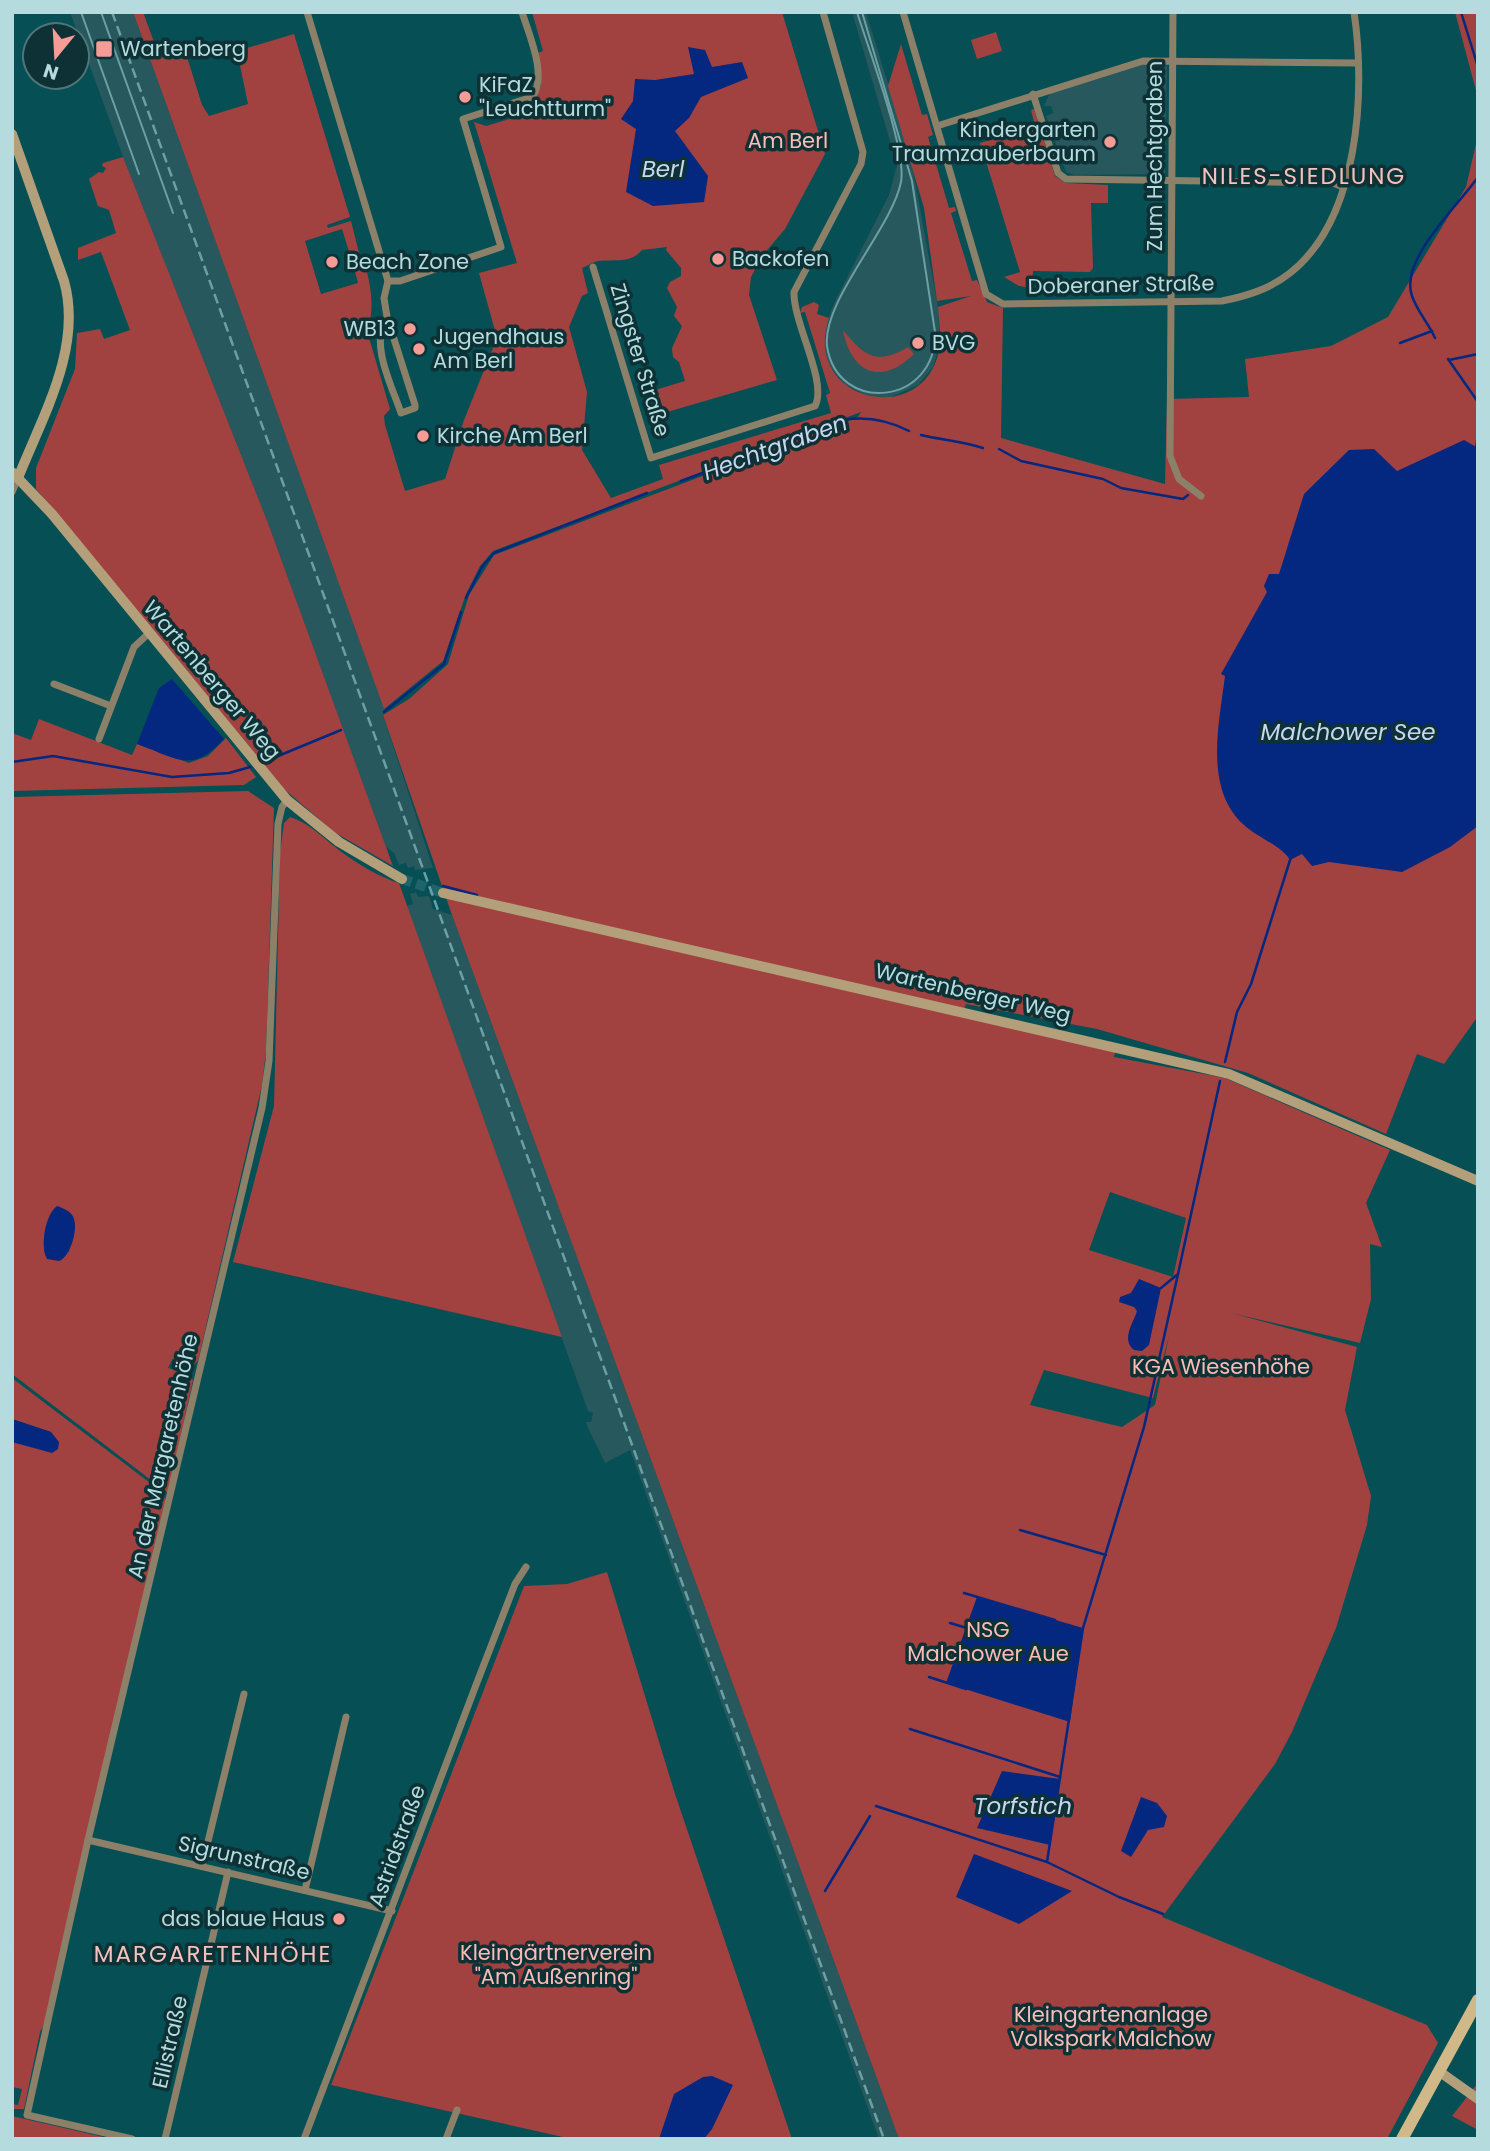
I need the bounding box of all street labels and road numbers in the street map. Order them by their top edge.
street label: Zum Hechtgraben [1140,61,1169,251]
street label: Doberaner Straße [1027,268,1215,301]
street label: Zingster Straße [603,280,678,440]
street label: Wartenberger Weg [137,594,288,766]
street label: Wartenberger Weg [872,956,1074,1029]
street label: An der Margaretenhöhe [120,1331,205,1581]
street label: Astridstraße [361,1781,432,1911]
street label: Sigrunstraße [175,1828,313,1887]
street label: Ellistraße [145,1993,194,2091]

